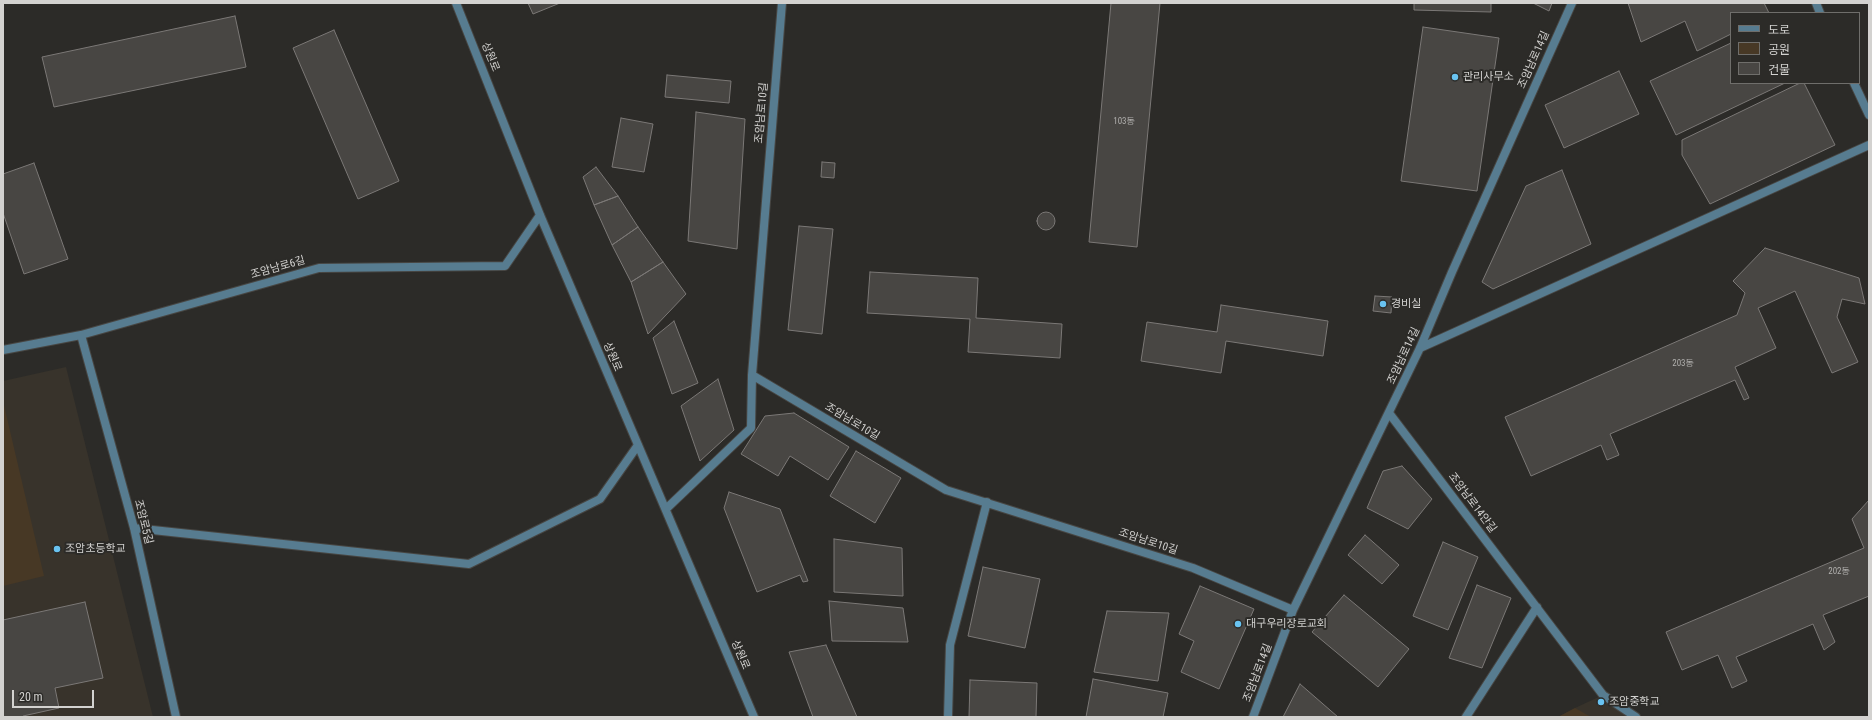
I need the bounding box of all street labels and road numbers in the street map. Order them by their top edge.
street label: 조암남로14길 [1515,29,1553,91]
street label: 상원로 [478,40,502,74]
street label: 조암남로10길 [753,82,771,144]
street label: 조암남로6길 [249,254,307,282]
street label: 조암남로14길 [1385,325,1423,387]
street label: 상원로 [600,340,624,374]
street label: 조암남로10길 [822,401,882,443]
street label: 조암남로14안길 [1445,470,1499,536]
street label: 조암로5길 [131,498,155,546]
street label: 조암남로10길 [1117,526,1179,558]
street label: 상원로 [728,638,752,672]
street label: 조암남로14길 [1241,642,1275,704]

